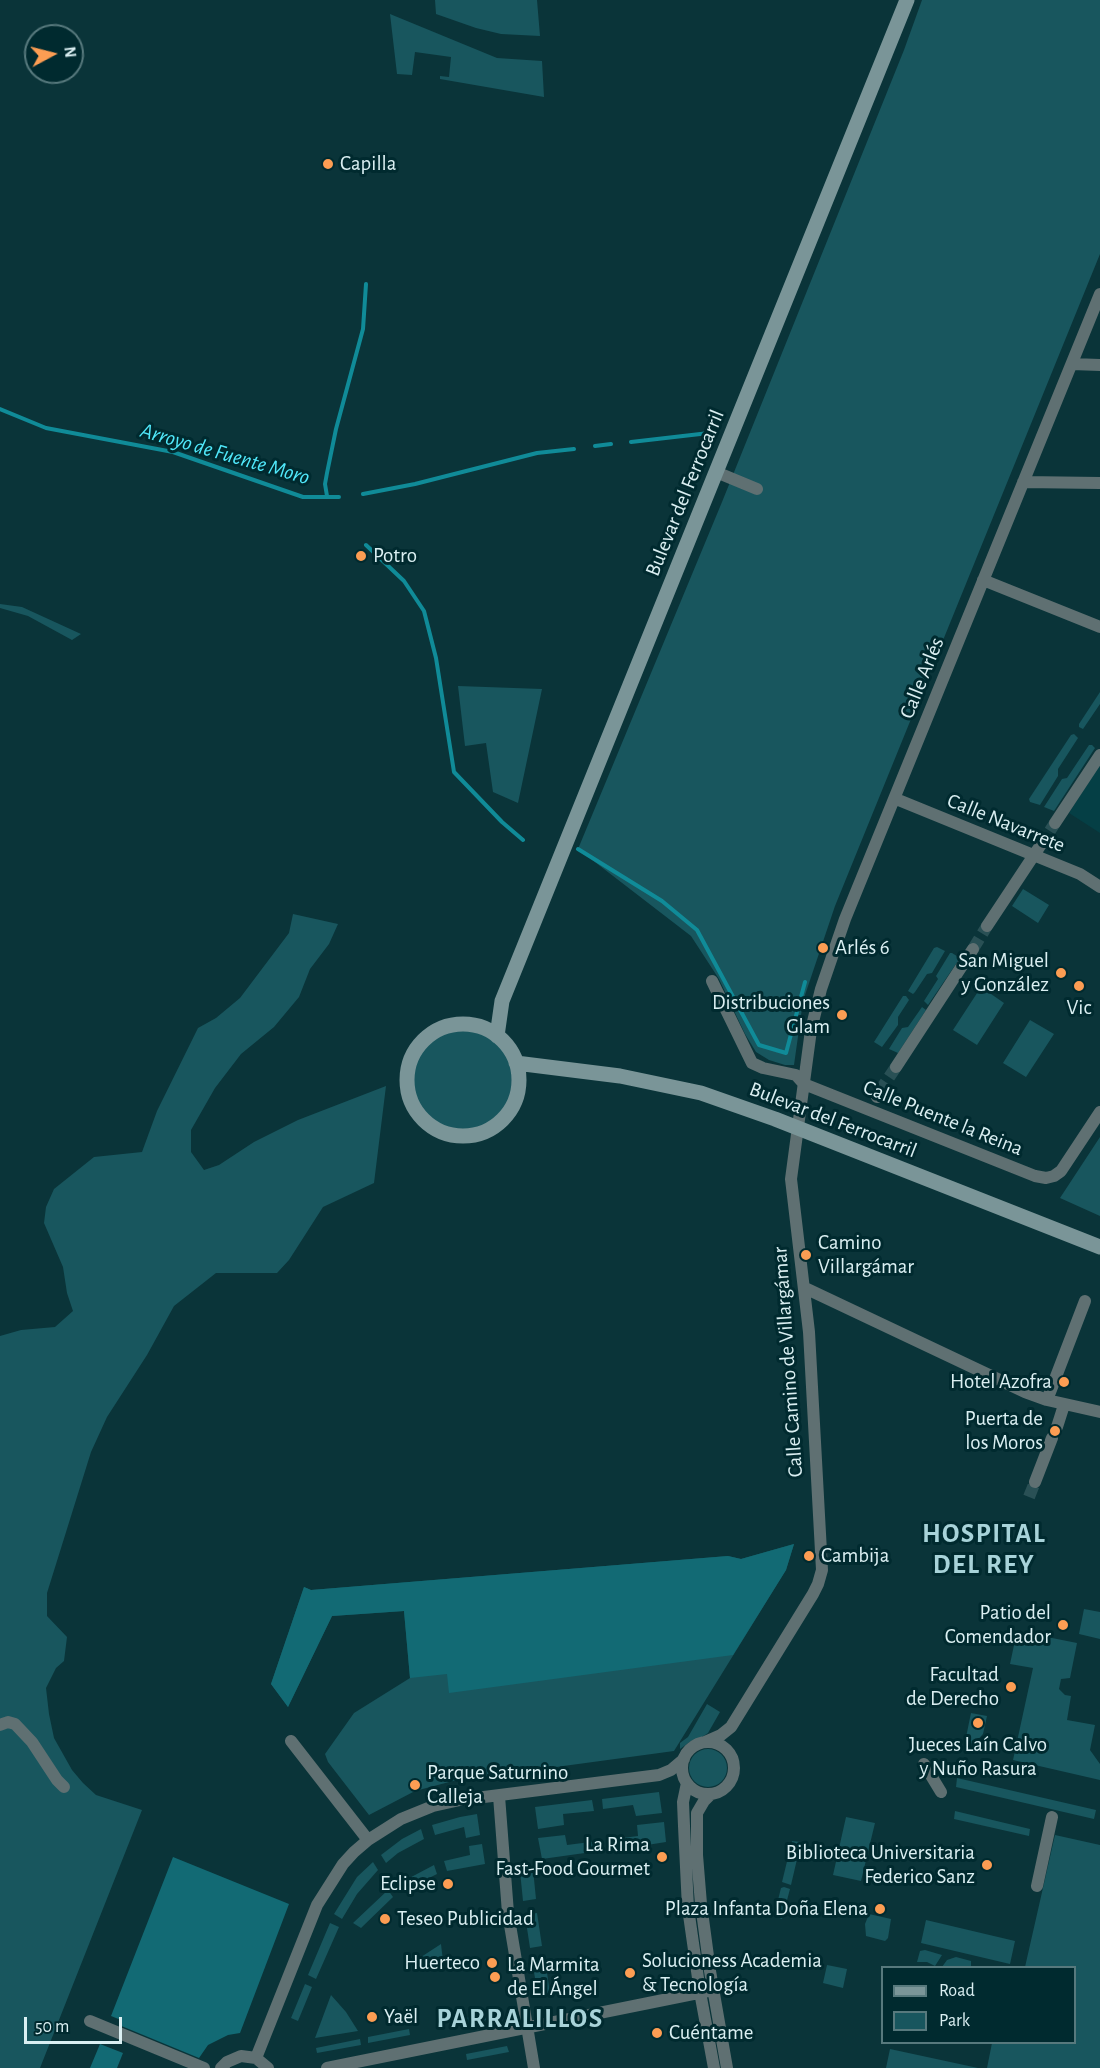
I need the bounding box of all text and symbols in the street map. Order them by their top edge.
north arrow [24,24,84,84]
text: N [61,46,78,59]
place label: Capilla [340,151,396,177]
marker: Capilla [321,157,335,171]
street label: Bulevar del Ferrocarril [640,406,730,580]
water label: Arroyo de Fuente Moro [137,417,313,491]
place label: Potro [373,543,417,569]
marker: Potro [354,549,368,563]
street label: Calle Arlés [894,634,950,722]
street label: Calle Navarrete [943,788,1069,858]
place label: Arlés 6 [835,935,890,961]
marker: Arlés 6 [816,941,830,955]
place label: San Miguel y González [958,948,1049,998]
marker: San Miguel y González [1054,966,1068,980]
marker: Vic [1072,979,1086,993]
place label: Distribuciones Glam [712,990,830,1040]
place label: Vic [1066,995,1092,1021]
marker: Distribuciones Glam [835,1008,849,1022]
street label: Calle Puente la Reina [859,1074,1027,1162]
street label: Bulevar del Ferrocarril [746,1076,920,1164]
place label: Camino Villargámar [818,1230,914,1280]
street label: Calle Camino de Villargámar [767,1246,809,1478]
marker: Camino Villargámar [799,1248,813,1262]
place label: Hotel Azofra [950,1369,1052,1395]
marker: Hotel Azofra [1057,1375,1071,1389]
place label: Puerta de los Moros [965,1406,1043,1456]
marker: Puerta de los Moros [1048,1424,1062,1438]
district label: HOSPITAL DEL REY [922,1518,1046,1581]
place label: Cambija [821,1543,889,1569]
marker: Cambija [802,1549,816,1563]
place label: Patio del Comendador [945,1600,1051,1650]
marker: Patio del Comendador [1056,1618,1070,1632]
place label: Facultad de Derecho [906,1662,999,1712]
marker: Facultad de Derecho [1004,1680,1018,1694]
marker: Jueces Laín Calvo y Nuño Rasura [971,1716,985,1730]
place label: Jueces Laín Calvo y Nuño Rasura [909,1732,1047,1782]
place label: Parque Saturnino Calleja [427,1760,568,1810]
marker: Parque Saturnino Calleja [408,1778,422,1792]
place label: La Rima Fast-Food Gourmet [496,1832,650,1882]
place label: Biblioteca Universitaria Federico Sanz [786,1840,975,1890]
marker: La Rima Fast-Food Gourmet [655,1850,669,1864]
marker: Biblioteca Universitaria Federico Sanz [980,1858,994,1872]
place label: Eclipse [380,1871,436,1897]
marker: Eclipse [441,1877,455,1891]
place label: Plaza Infanta Doña Elena [665,1896,868,1922]
marker: Plaza Infanta Doña Elena [873,1902,887,1916]
place label: Teseo Publicidad [397,1906,534,1932]
marker: Teseo Publicidad [378,1912,392,1926]
place label: Solucioness Academia & Tecnología [642,1948,822,1998]
place label: Huerteco [404,1950,480,1976]
place label: La Marmita de El Ángel [507,1952,600,2002]
marker: Huerteco [485,1956,499,1970]
marker: Solucioness Academia & Tecnología [623,1966,637,1980]
legend [881,1966,1076,2044]
marker: La Marmita de El Ángel [488,1970,502,1984]
text: Road [939,1982,975,2000]
district label: PARRALILLOS [436,2003,604,2035]
place label: Yaël [384,2004,418,2030]
scale bar [27,2005,124,2043]
marker: Yaël [365,2010,379,2024]
text: Park [939,2012,970,2030]
text: 50 m [35,2018,69,2036]
place label: Cuéntame [669,2020,754,2046]
marker: Cuéntame [650,2026,664,2040]

